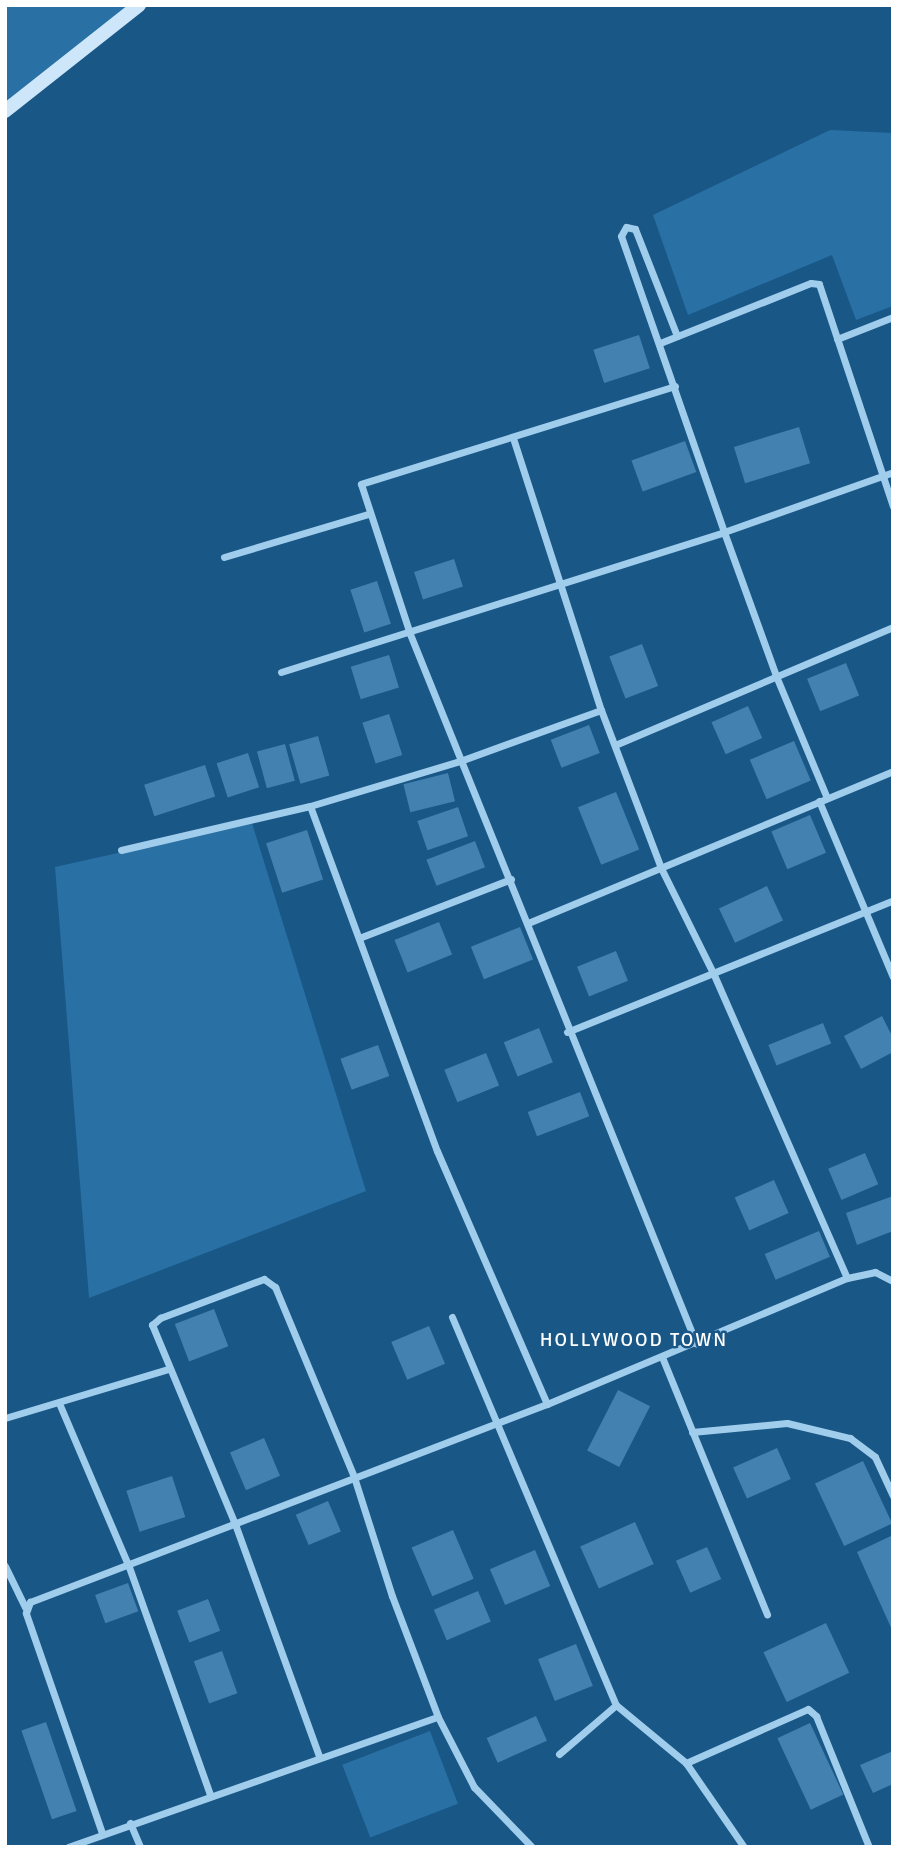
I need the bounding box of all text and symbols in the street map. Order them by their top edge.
district label: HOLLYWOOD TOWN [542,1330,726,1352]

